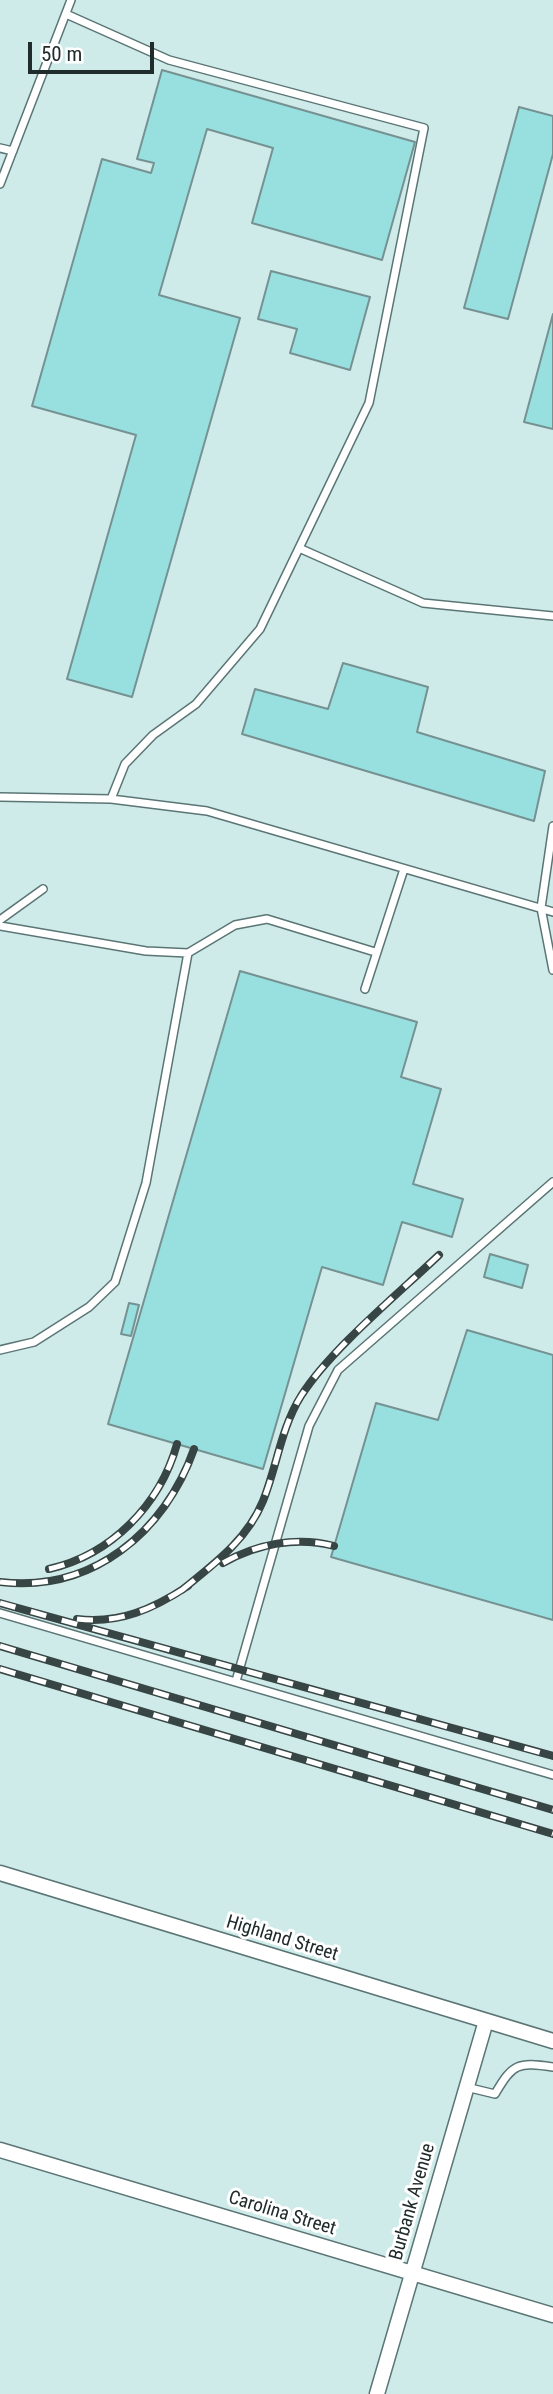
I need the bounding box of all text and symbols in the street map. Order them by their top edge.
scale bar [32,28,158,72]
text: 50 m [41,42,82,66]
street label: Highland Street [223,1911,341,1967]
street label: Burbank Avenue [385,2141,441,2263]
street label: Carolina Street [226,2187,338,2241]

